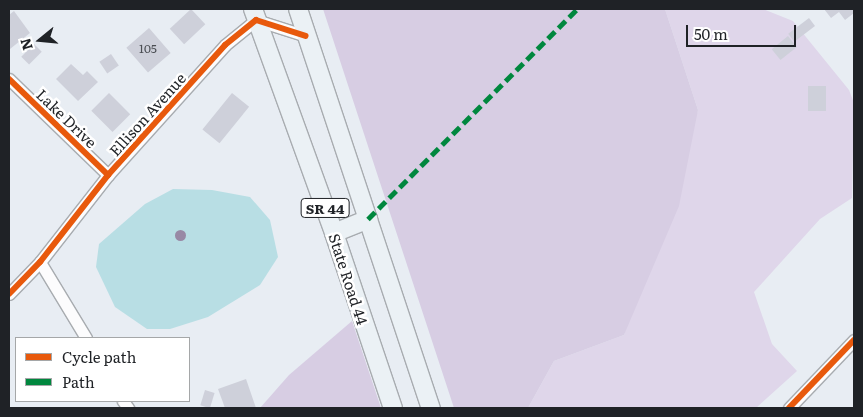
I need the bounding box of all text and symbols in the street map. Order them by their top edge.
north arrow [15,15,65,65]
scale bar [688,15,798,47]
text: 50 m [694,22,728,45]
text: N [14,36,37,53]
house number: 105 [139,42,157,56]
street label: Ellison Avenue [105,69,189,159]
street label: Lake Drive [33,85,101,151]
road number: SR 44 [300,197,350,220]
street label: State Road 44 [326,231,372,327]
legend [15,337,190,402]
text: Cycle path [62,345,136,368]
text: Path [62,370,95,393]

